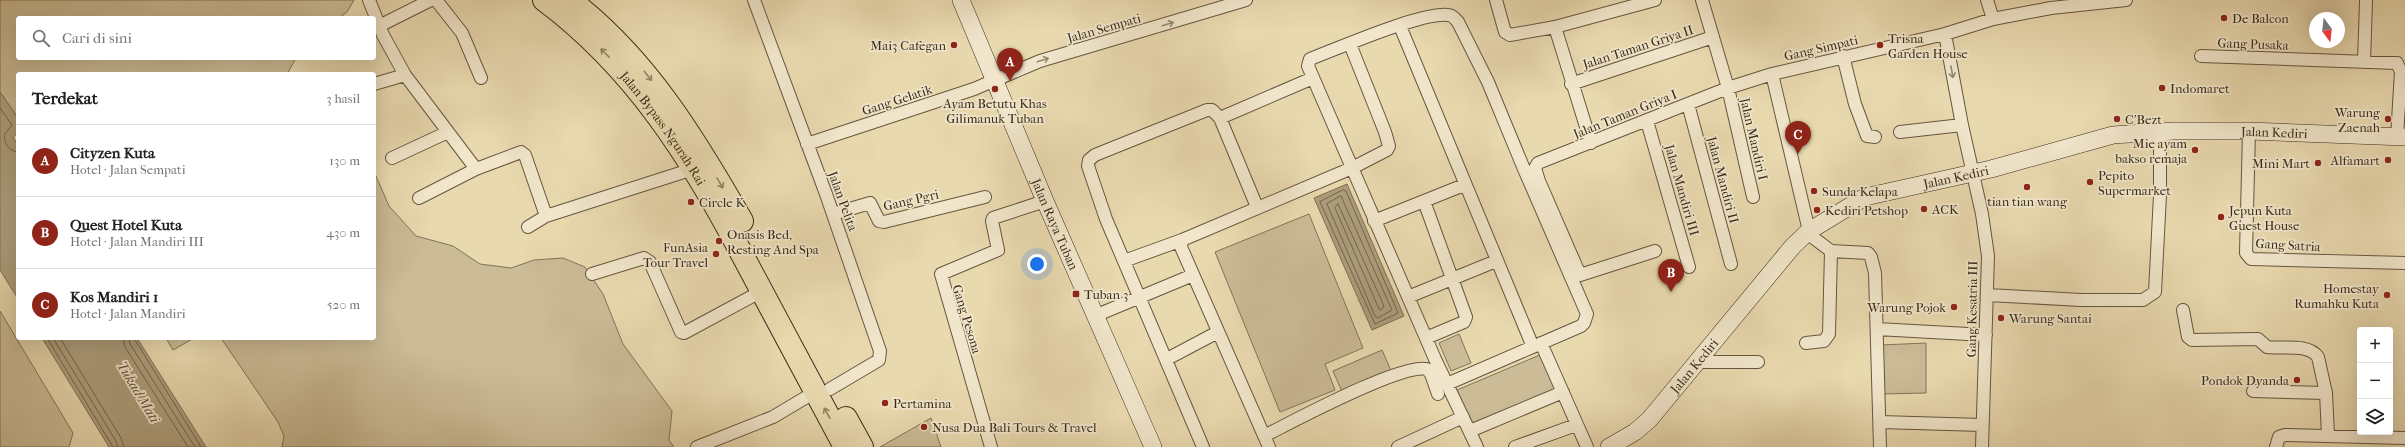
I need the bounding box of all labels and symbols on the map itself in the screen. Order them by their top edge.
street label: Jalan Sempati [1064,10,1143,46]
place label: De Balcon [2232,11,2289,26]
north arrow [2309,12,2345,48]
marker: De Balcon [2219,13,2229,23]
one-way arrow [1161,20,1174,27]
street label: Jalan Taman Griya II [1580,22,1695,72]
place label: Trisna Garden House [1888,31,1968,61]
street label: Gang Simpati [1783,32,1860,64]
street label: Gang Pusaka [2217,35,2290,53]
place label: Mai3 Cafegan [870,38,946,53]
marker: Mai3 Cafegan [949,40,959,50]
marker: Trisna Garden House [1875,40,1885,50]
one-way arrow [600,48,610,58]
pin: A [997,48,1023,81]
one-way arrow [1036,56,1049,63]
one-way arrow [1948,65,1956,78]
street label: Jalan Bypass Ngurah Rai [617,67,709,188]
one-way arrow [643,70,652,81]
place label: Indomaret [2170,81,2230,96]
street label: Gang Gelatik [860,82,934,118]
marker: Indomaret [2157,83,2167,93]
marker: Ayam Betutu Khas Gilimanuk Tuban [990,84,1000,94]
street label: Jalan Taman Griya I [1570,86,1679,142]
street label: Jalan Mandiri I [1737,95,1771,182]
place label: Ayam Betutu Khas Gilimanuk Tuban [942,96,1047,126]
place label: Warung Zaenah [2334,105,2381,135]
place label: C'Bezt [2125,112,2162,127]
marker: C'Bezt [2112,114,2122,124]
marker: Warung Zaenah [2383,114,2393,124]
pin: C [1785,121,1811,154]
street label: Jalan Kediri [2240,124,2308,141]
street label: Jalan Mandiri II [1704,134,1742,225]
place label: Mie ayam bakso remaja [2114,136,2188,166]
street label: Jalan Mandiri III [1662,142,1702,237]
marker: Mie ayam bakso remaja [2190,145,2200,155]
place label: Alfamart [2330,153,2380,168]
marker: Alfamart [2383,155,2393,165]
place label: Mini Mart [2252,156,2310,171]
marker: Mini Mart [2313,158,2323,168]
street label: Jalan Kediri [1921,162,1990,192]
street label: Jalan Pelita [825,168,861,234]
place label: Pepito Supermarket [2098,168,2171,198]
street label: Jalan Raya Tuban [1029,175,1082,272]
one-way arrow [717,177,725,189]
marker: Pepito Supermarket [2085,177,2095,187]
marker: tian tian wang [2022,182,2032,192]
place label: Sunda Kelapa [1822,184,1899,199]
street label: Gang Pgri [882,186,940,214]
marker: Sunda Kelapa [1809,186,1819,196]
place label: tian tian wang [1987,194,2068,209]
place label: Circle K [699,195,745,210]
marker: Circle K [686,197,696,207]
place label: ACK [1931,202,1959,217]
place label: Kediri Petshop [1825,203,1908,218]
place label: Jepun Kuta Guest House [2228,203,2300,233]
marker: ACK [1919,204,1929,214]
marker: Kediri Petshop [1812,205,1822,215]
marker: Jepun Kuta Guest House [2216,212,2226,222]
place label: Onasis Bed, Resting And Spa [727,227,820,257]
marker: Onasis Bed, Resting And Spa [714,236,724,246]
street label: Gang Satria [2255,236,2322,254]
place label: FunAsia Tour Travel [643,240,709,270]
marker: FunAsia Tour Travel [711,249,721,259]
your location [1027,254,1047,274]
pin: B [1658,259,1684,292]
street label: Gang Kesatria III [1964,260,1980,358]
place label: Homestay Rumahku Kuta [2294,281,2380,311]
street label: Gang Pesona [949,283,985,356]
place label: Tuban 3 [1084,287,1128,302]
marker: Tuban 3 [1071,289,1081,299]
marker: Homestay Rumahku Kuta [2382,290,2392,300]
place label: Warung Pojok [1866,300,1946,315]
marker: Warung Pojok [1949,302,1959,312]
place label: Warung Santai [2008,311,2092,326]
marker: Warung Santai [1996,313,2006,323]
street label: Jalan Kediri [1666,335,1721,397]
water label: Tukad Mati [113,358,164,427]
place label: Pondok Dyanda [2201,373,2290,388]
marker: Pondok Dyanda [2292,375,2302,385]
place label: Pertamina [893,396,952,411]
marker: Pertamina [880,398,890,408]
one-way arrow [823,407,830,419]
place label: Nusa Dua Bali Tours & Travel [932,420,1097,435]
marker: Nusa Dua Bali Tours & Travel [919,422,929,432]

